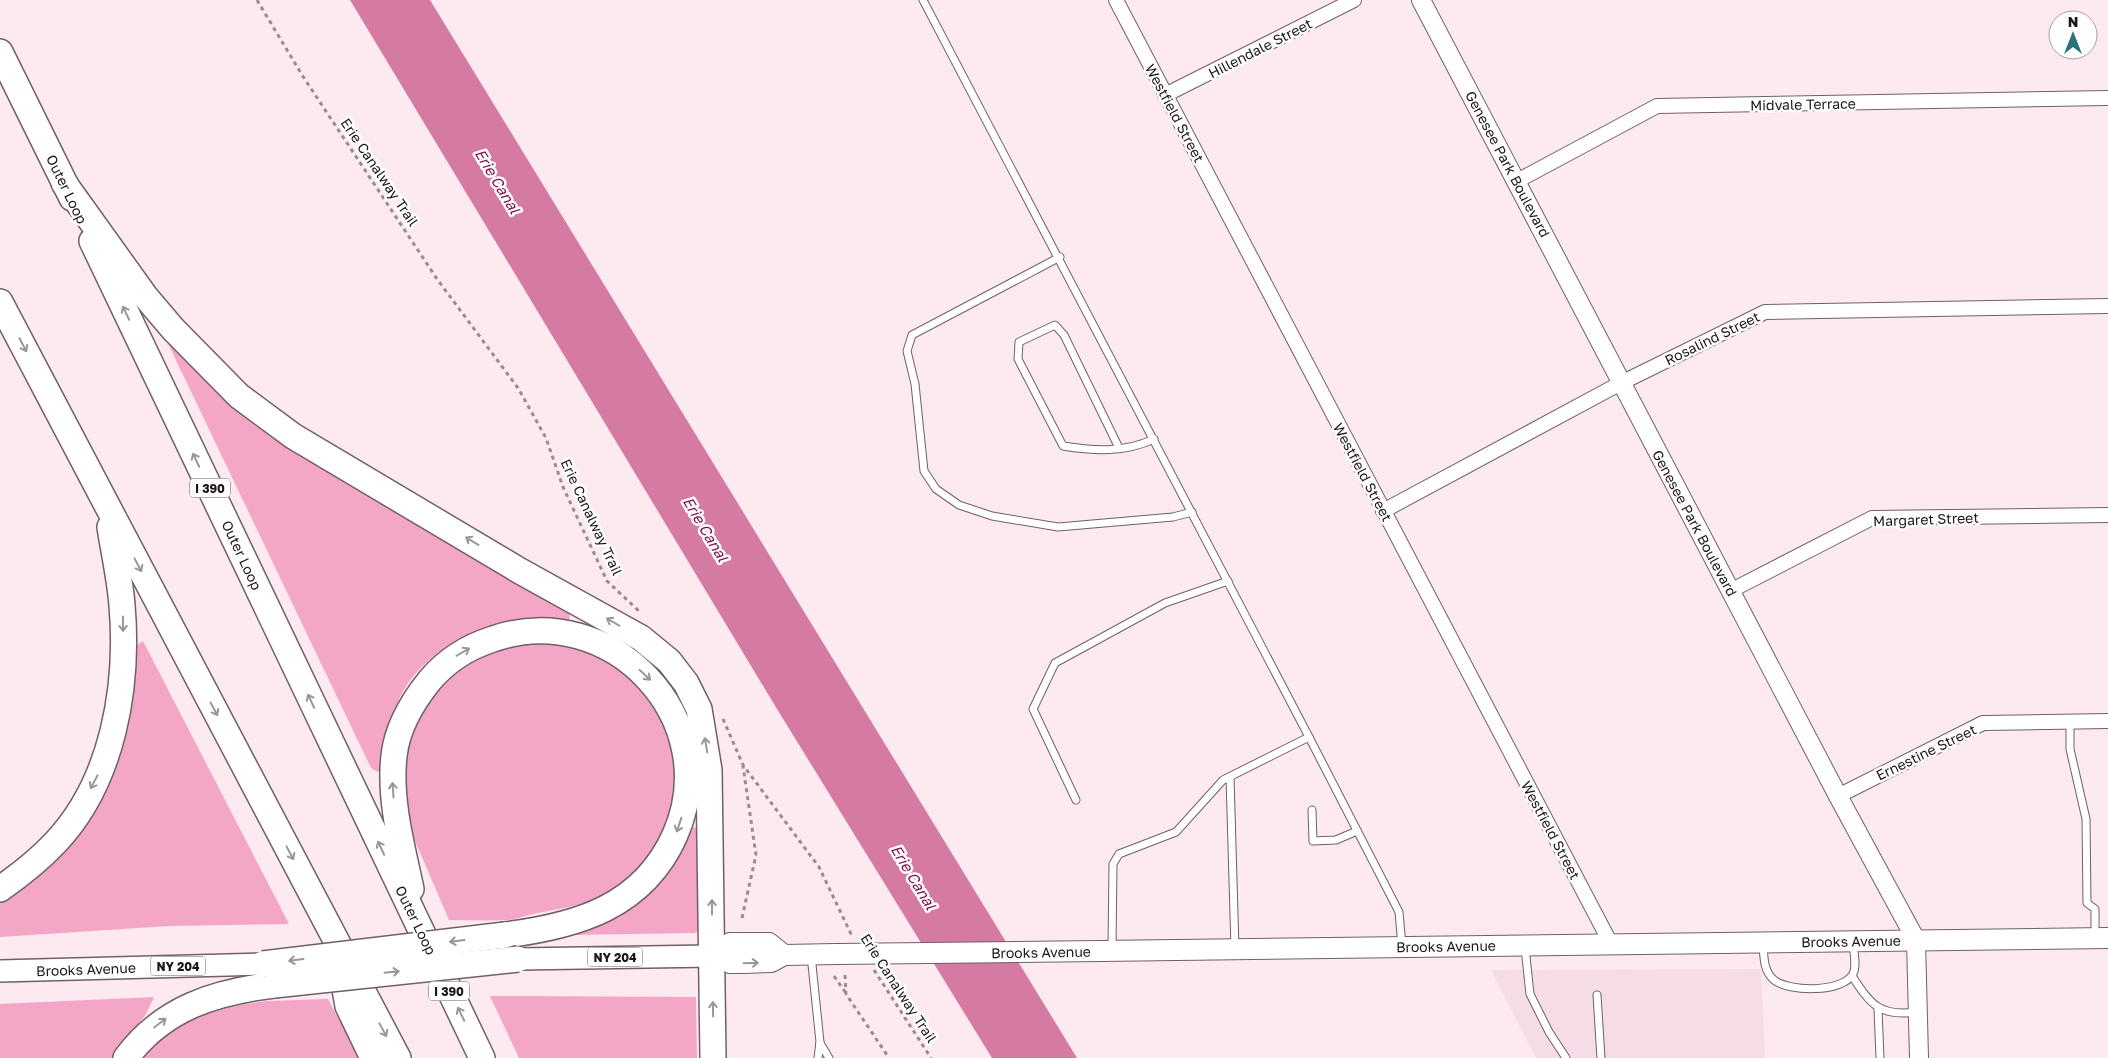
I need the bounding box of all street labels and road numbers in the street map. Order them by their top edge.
street label: Hillendale Street [1205,15,1315,81]
street label: Westfield Street [1142,61,1208,165]
street label: Genesee Park Boulevard [1462,88,1554,240]
street label: Midvale Terrace [1750,95,1856,113]
street label: Erie Canalway Trail [338,115,422,229]
street label: Outer Loop [43,152,91,226]
street label: Rosalind Street [1662,308,1762,368]
street label: Westfield Street [1330,420,1396,524]
street label: Genesee Park Boulevard [1649,447,1741,599]
street label: Erie Canalway Trail [558,456,626,578]
road number: I 390 [190,478,230,498]
street label: Margaret Street [1873,509,1979,529]
street label: Outer Loop [218,518,266,592]
street label: Ernestine Street [1873,720,1979,784]
street label: Westfield Street [1518,778,1584,882]
street label: Outer Loop [392,883,440,957]
street label: Erie Canalway Trail [857,930,941,1046]
street label: Brooks Avenue [1801,932,1901,950]
street label: Brooks Avenue [1396,937,1496,955]
street label: Brooks Avenue [991,943,1091,961]
road number: NY 204 [588,948,642,966]
road number: NY 204 [150,956,206,976]
street label: Brooks Avenue [36,959,136,979]
road number: I 390 [429,981,469,1000]

